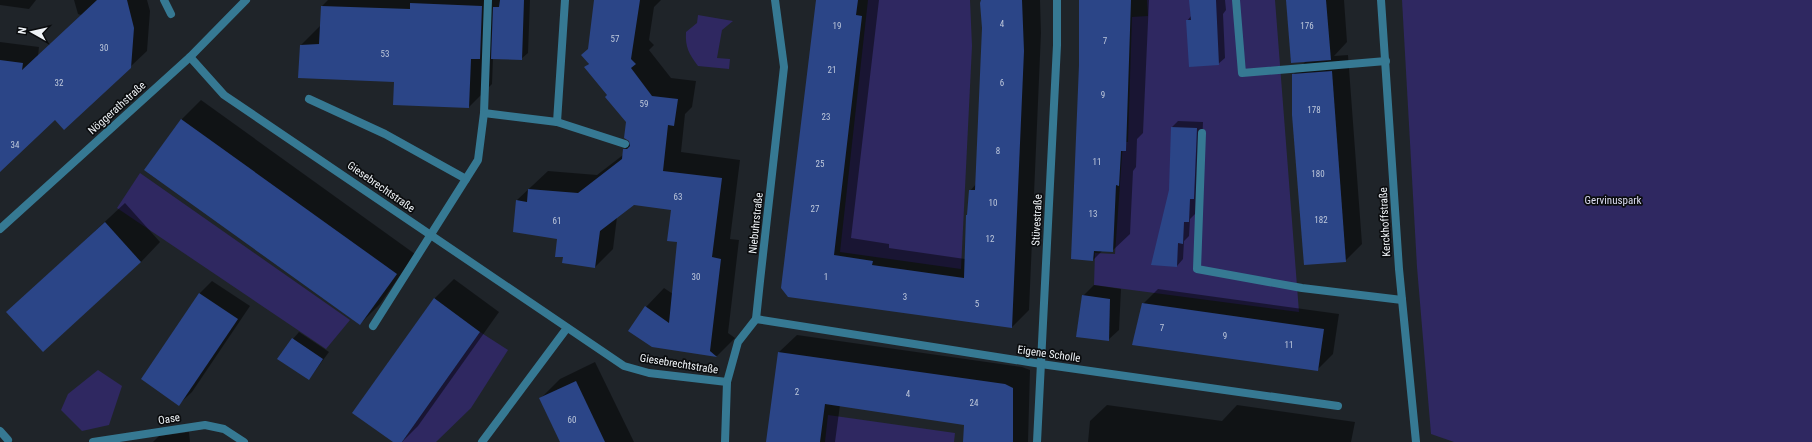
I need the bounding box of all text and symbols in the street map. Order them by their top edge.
north arrow [12,12,52,52]
house number: 4 [1000,19,1005,29]
house number: 19 [833,21,841,31]
house number: 176 [1300,21,1314,31]
text: N [16,26,30,35]
house number: 57 [611,34,620,44]
house number: 7 [1103,36,1108,46]
house number: 30 [100,43,108,53]
house number: 53 [381,49,389,59]
house number: 21 [828,65,836,75]
house number: 32 [55,78,64,88]
house number: 6 [1000,78,1004,88]
street label: Nöggerathstraße [86,79,148,137]
house number: 9 [1101,90,1105,100]
house number: 59 [640,99,648,109]
house number: 178 [1307,105,1321,115]
house number: 23 [822,112,830,122]
house number: 34 [11,140,20,150]
house number: 8 [996,146,1000,156]
house number: 11 [1093,157,1101,167]
street label: Giesebrechtstraße [345,159,417,215]
house number: 25 [816,159,825,169]
house number: 180 [1311,169,1325,179]
street label: Kerckhoffstraße [1377,187,1393,257]
house number: 63 [674,192,682,202]
street label: Niebuhrstraße [746,192,766,254]
street label: Stüvestraße [1029,194,1045,246]
park label: Gervinuspark [1585,194,1642,207]
house number: 10 [989,198,997,208]
house number: 27 [811,204,820,214]
house number: 13 [1089,209,1097,219]
house number: 182 [1314,215,1328,225]
house number: 61 [553,216,561,226]
house number: 12 [986,234,995,244]
house number: 30 [692,272,700,282]
house number: 1 [824,272,828,282]
house number: 3 [903,292,907,302]
house number: 5 [975,299,980,309]
house number: 7 [1160,323,1165,333]
house number: 9 [1223,331,1227,341]
house number: 11 [1285,340,1293,350]
street label: Eigene Scholle [1017,343,1081,365]
street label: Giesebrechtstraße [639,351,719,377]
house number: 2 [795,387,800,397]
house number: 4 [906,389,911,399]
house number: 24 [970,398,979,408]
street label: Oase [157,411,181,427]
house number: 60 [568,415,576,425]

